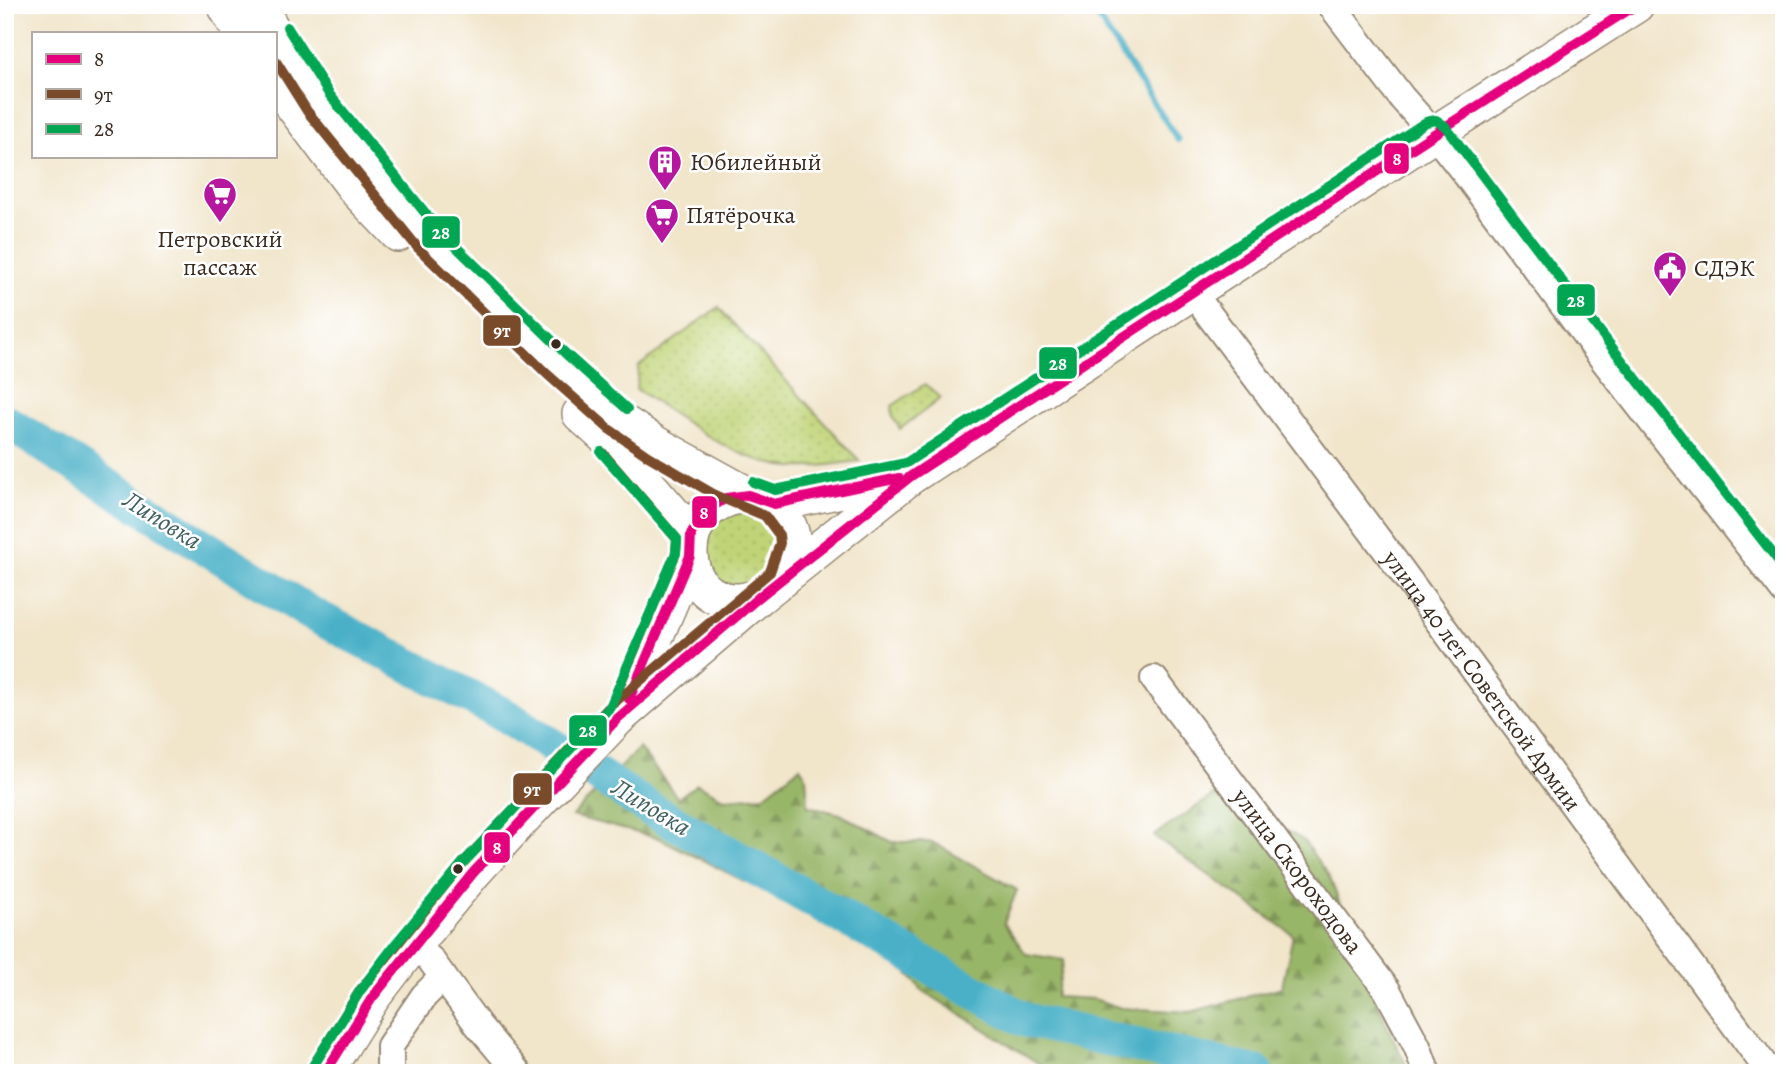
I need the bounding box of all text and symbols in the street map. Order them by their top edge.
legend [32,32,276,158]
text: 8 [94,45,104,73]
text: 9т [94,81,113,109]
text: 28 [94,115,114,143]
line badge: 8 [1383,142,1410,175]
building icon: Юбилейный [646,143,684,192]
place label: Юбилейный [690,146,822,178]
text: 8 [1392,146,1402,172]
supermarket icon: Петровский пассаж [201,175,239,224]
supermarket icon: Пятёрочка [643,196,681,245]
place label: Пятёрочка [686,199,796,231]
line badge: 28 [421,215,461,249]
text: 28 [432,220,450,246]
place label: Петровский пассаж [157,223,283,283]
public building icon: СДЭК [1651,249,1689,298]
place label: СДЭК [1694,252,1755,284]
line badge: 28 [1556,283,1596,317]
text: 28 [1567,288,1585,314]
line badge: 9т [482,314,522,347]
text: 9т [493,318,511,344]
unlabelled marker [549,337,563,351]
line badge: 28 [1038,346,1078,380]
text: 28 [1049,351,1067,377]
water label: Липовка [115,482,208,558]
line badge: 8 [691,495,718,529]
text: 8 [699,500,709,526]
street label: улица 40 лет Советской Армии [1375,543,1589,818]
line badge: 28 [568,714,608,747]
text: 28 [579,718,597,744]
water label: Липовка [604,769,697,844]
line badge: 9т [512,772,553,806]
text: 9т [523,777,541,803]
street label: улица Скороходова [1225,781,1370,960]
line badge: 8 [483,831,511,864]
text: 8 [492,835,502,861]
unlabelled marker [451,862,465,876]

